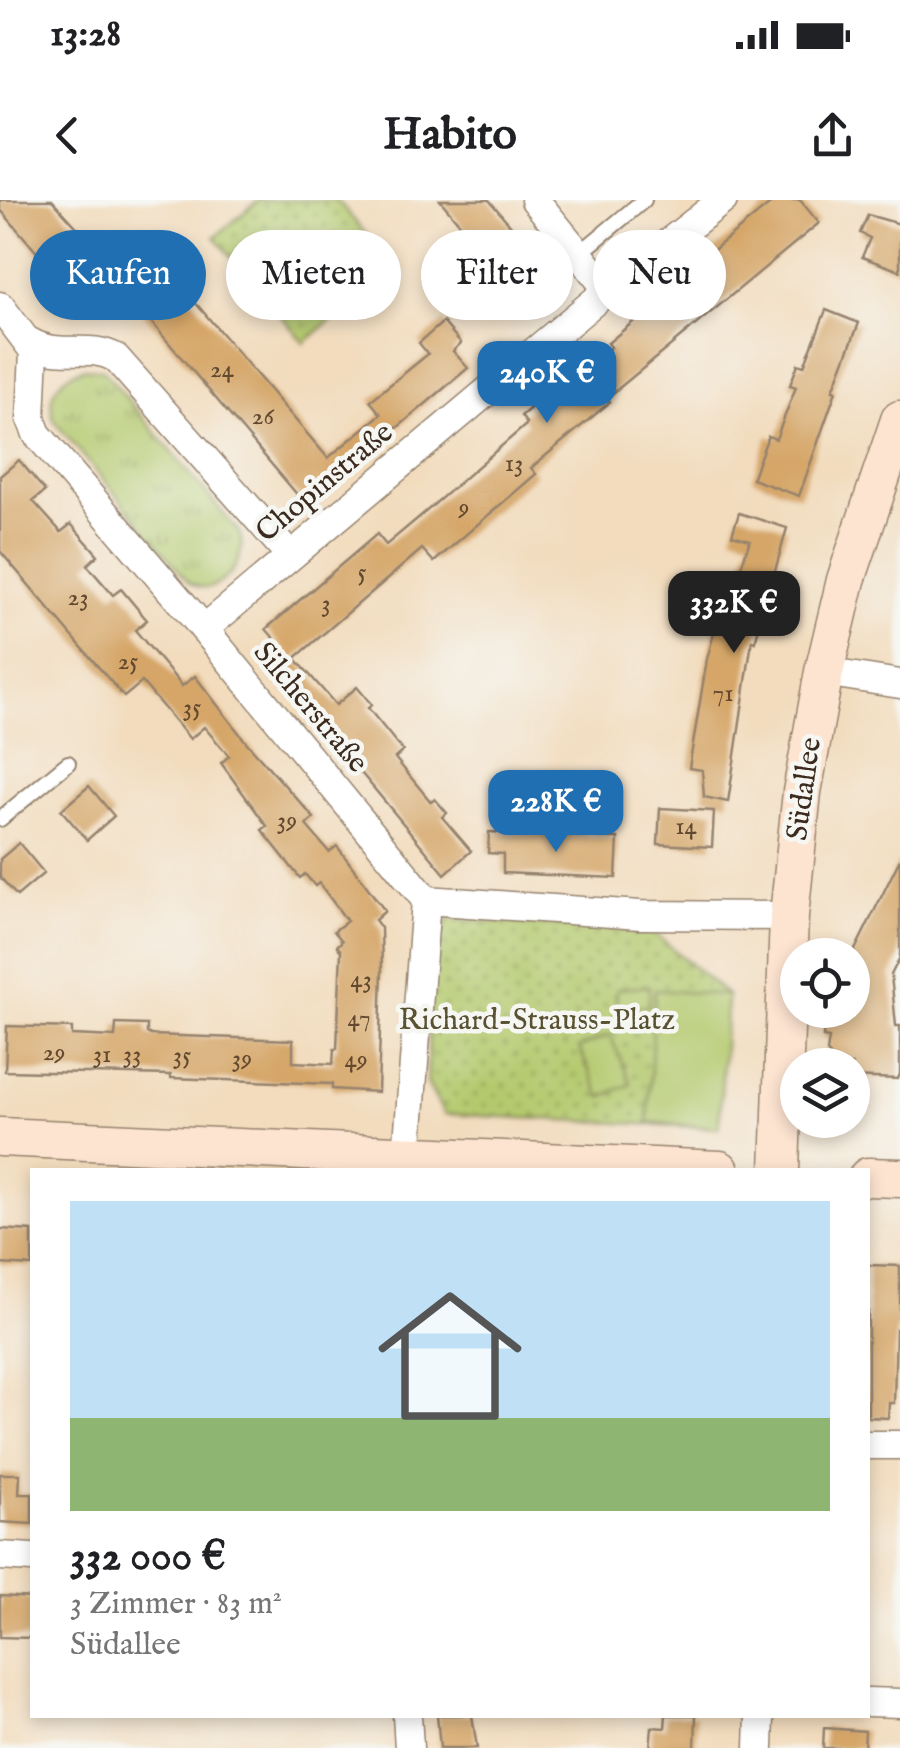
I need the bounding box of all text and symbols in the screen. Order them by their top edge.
text: 13:28 [50,11,121,59]
text: Habito [383,107,517,164]
icon: back [40,108,95,163]
icon: share [805,108,860,163]
chip: Kaufen [30,230,206,320]
chip: Mieten [226,230,401,320]
chip: Filter [421,230,573,320]
chip: Neu [593,230,726,320]
pin: 240K € [466,341,628,426]
text: 240K € [499,353,595,394]
house number: 24 [210,354,235,386]
house number: 26 [252,401,275,433]
street label: Chopinstraße [249,415,401,551]
house number: 13 [505,448,523,480]
house number: 9 [458,492,469,524]
house number: 5 [357,557,367,589]
pin: 332K € [653,571,815,656]
house number: 23 [67,582,89,614]
text: 332K € [690,583,778,624]
house number: 3 [321,588,331,620]
street label: Silcherstraße [244,635,376,781]
house number: 25 [118,646,138,678]
house number: 71 [712,678,734,710]
house number: 35 [183,692,201,724]
street label: Südallee [779,735,831,843]
pin: 228K € [475,770,637,855]
text: 228K € [510,782,602,823]
house number: 39 [277,805,297,837]
house number: 14 [675,811,698,843]
map controls [780,938,870,1138]
button: locate [780,938,870,1028]
house number: 43 [350,964,372,996]
park label: Richard-Strauss-Platz [399,1002,675,1040]
house number: 47 [347,1003,371,1035]
house number: 29 [43,1037,65,1069]
house number: 31 [93,1039,111,1071]
house number: 33 [123,1039,141,1071]
house number: 35 [173,1040,191,1072]
house number: 39 [232,1043,252,1075]
house number: 49 [344,1044,368,1076]
button: layers [780,1048,870,1138]
icon: home [360,1266,540,1446]
text: 332 000 € [70,1531,226,1584]
text: 3 Zimmer · 83 m² [70,1584,282,1625]
text: Südallee [70,1625,181,1666]

